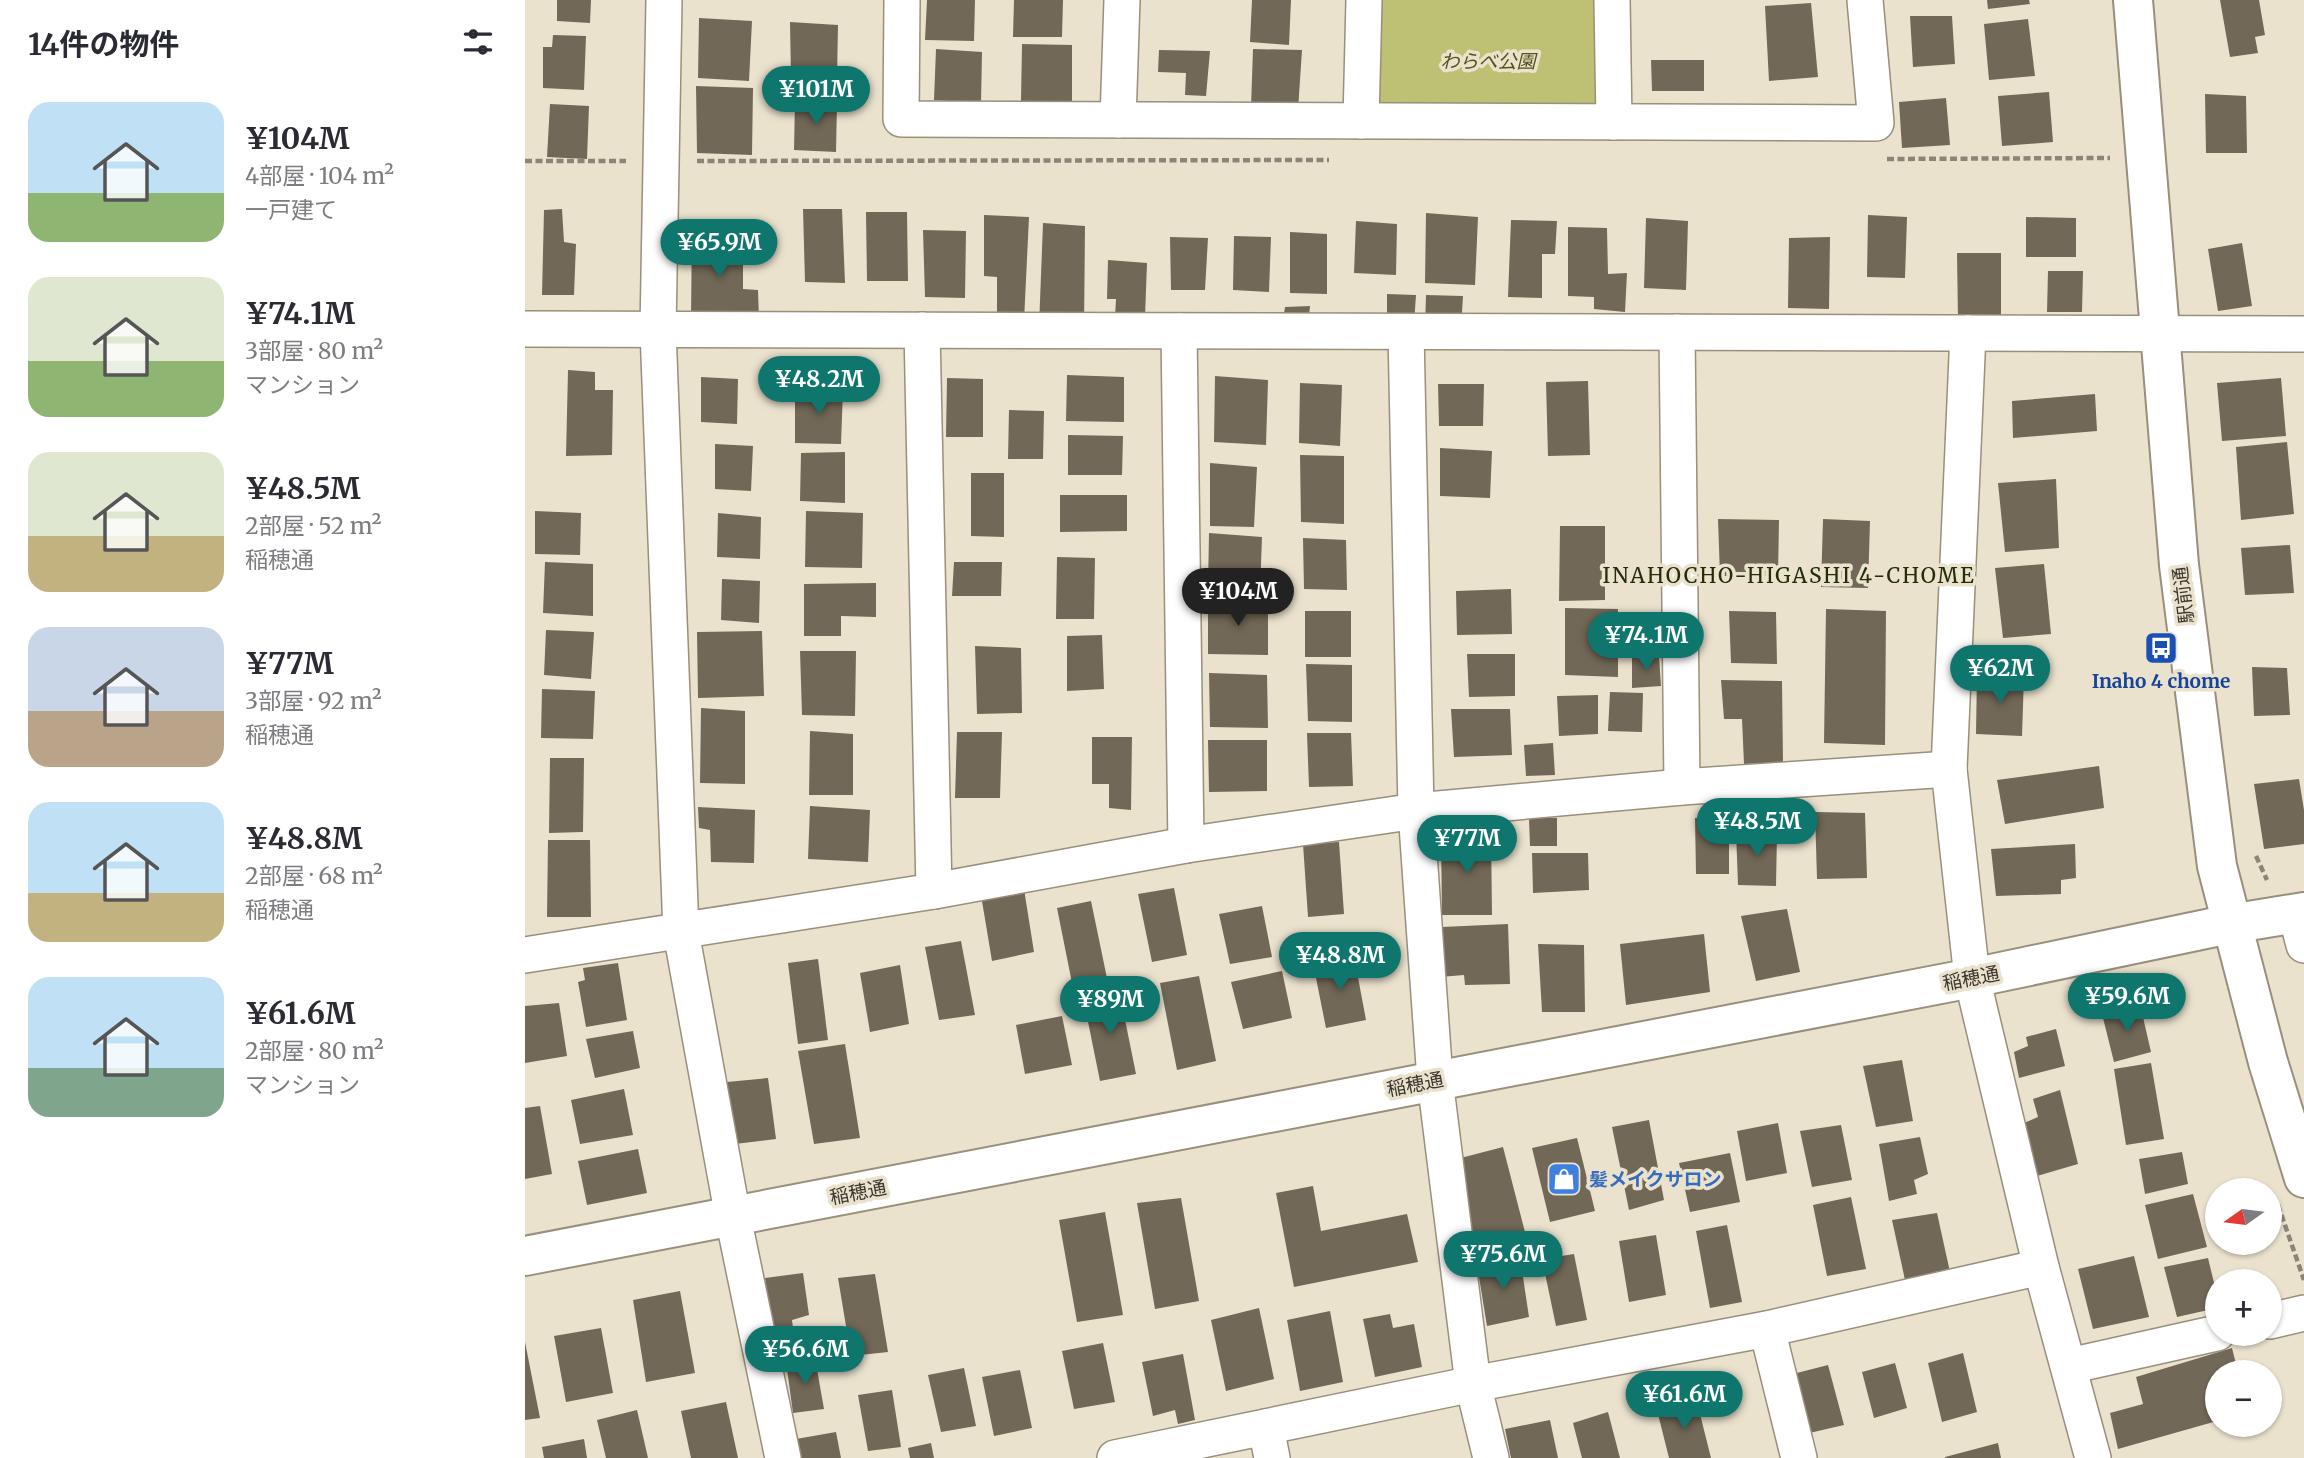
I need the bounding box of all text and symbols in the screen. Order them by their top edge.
icon: filters [459,23,497,61]
text: 14件の物件 [28,25,179,63]
park label: わらべ公園 [1440,49,1538,73]
pin: ¥101M [767,66,865,126]
text: ¥101M [778,74,854,103]
text: ¥104M [245,119,349,157]
icon: home [84,130,168,214]
text: 4部屋 · 104 m² [245,161,394,190]
text: 一戸建て [245,195,337,224]
pin: ¥65.9M [662,219,776,279]
text: ¥65.9M [676,227,762,256]
text: ¥74.1M [245,294,355,332]
icon: home [84,305,168,389]
text: 3部屋 · 80 m² [245,336,383,365]
pin: ¥48.2M [762,356,876,416]
text: ¥48.2M [774,364,864,393]
text: マンション [245,370,360,399]
text: ¥48.5M [245,469,361,507]
icon: home [84,480,168,564]
text: 2部屋 · 52 m² [245,511,381,540]
text: 稲穂通 [245,545,314,574]
district label: INAHOCHO-HIGASHI 4-CHOME [1602,562,1976,589]
street label: 駅前通 [2168,565,2198,625]
pin: ¥104M [1189,568,1287,628]
text: ¥104M [1198,576,1278,605]
pin: ¥74.1M [1589,612,1703,672]
text: ¥74.1M [1604,620,1688,649]
bus stop icon: Inaho 4 chome [2142,629,2180,667]
text: ¥77M [245,644,334,682]
pin: ¥62M [1959,646,2041,705]
text: ¥62M [1966,653,2034,682]
icon: home [84,655,168,739]
place label: Inaho 4 chome [2092,669,2230,693]
text: 3部屋 · 92 m² [245,686,382,715]
text: 稲穂通 [245,720,314,749]
pin: ¥48.5M [1700,798,1814,858]
text: ¥48.5M [1713,806,1801,835]
pin: ¥77M [1426,816,1508,875]
text: ¥48.8M [245,819,363,857]
text: ¥77M [1433,823,1501,852]
icon: home [84,830,168,914]
text: 2部屋 · 68 m² [245,861,383,890]
text: 稲穂通 [245,895,314,924]
pin: ¥48.8M [1283,932,1397,992]
text: ¥48.8M [1295,940,1385,969]
street label: 稲穂通 [1941,961,2001,995]
pin: ¥59.6M [2070,974,2184,1033]
pin: ¥89M [1069,976,1151,1036]
text: ¥59.6M [2084,981,2170,1010]
text: ¥89M [1076,984,1144,1013]
text: ¥61.6M [245,994,356,1032]
icon: home [84,1005,168,1089]
text: 2部屋 · 80 m² [245,1036,384,1065]
street label: 稲穂通 [1385,1067,1445,1101]
text: マンション [245,1070,360,1099]
shop icon: 髪メイクサロン [1545,1160,1583,1198]
place label: 髪メイクサロン [1589,1167,1722,1191]
street label: 稲穂通 [828,1175,888,1209]
north arrow [2205,1178,2282,1255]
map controls [2205,1178,2282,1437]
pin: ¥75.6M [1446,1232,1560,1291]
text: ¥75.6M [1460,1239,1547,1268]
button: + [2205,1269,2282,1346]
pin: ¥56.6M [748,1326,862,1386]
text: ¥56.6M [761,1334,849,1363]
button: − [2205,1360,2282,1437]
pin: ¥61.6M [1627,1372,1741,1431]
text: ¥61.6M [1642,1379,1726,1408]

